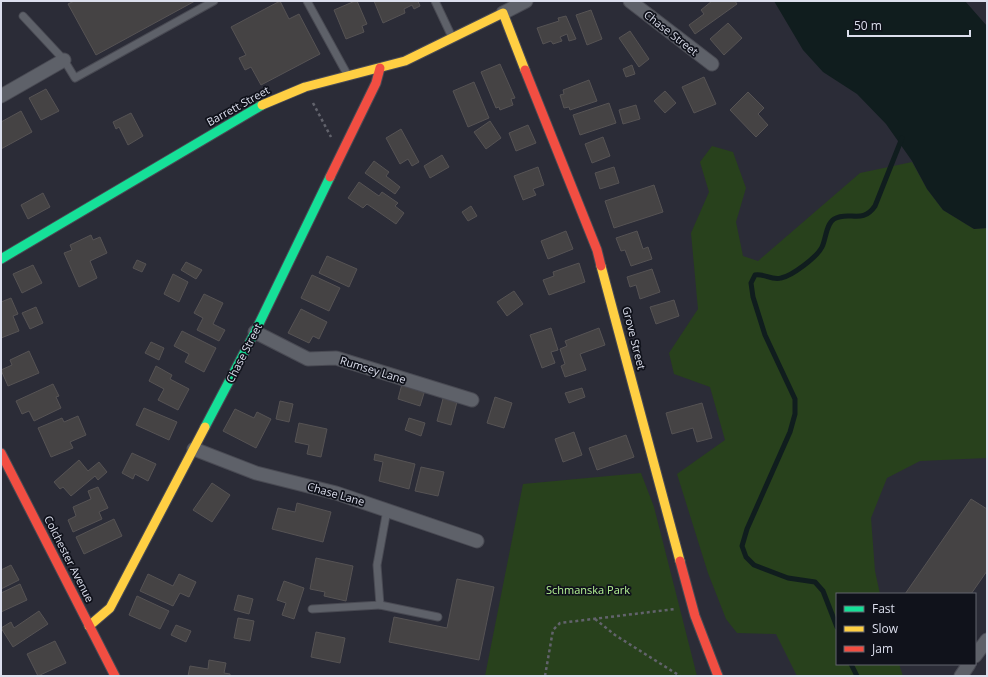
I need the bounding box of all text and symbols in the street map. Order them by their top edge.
street label: Chase Street [641,7,702,59]
scale bar [848,12,970,38]
text: 50 m [854,17,882,34]
street label: Barrett Street [204,82,272,129]
street label: Grove Street [619,305,650,371]
street label: Chase Street [222,320,265,385]
street label: Rumsey Lane [338,352,408,387]
street label: Chase Lane [306,478,366,509]
street label: Colchester Avenue [41,513,98,605]
park label: Schmanska Park [546,582,630,597]
legend [836,593,976,665]
text: Fast [872,600,895,617]
text: Slow [872,620,899,637]
text: Jam [871,640,893,657]

